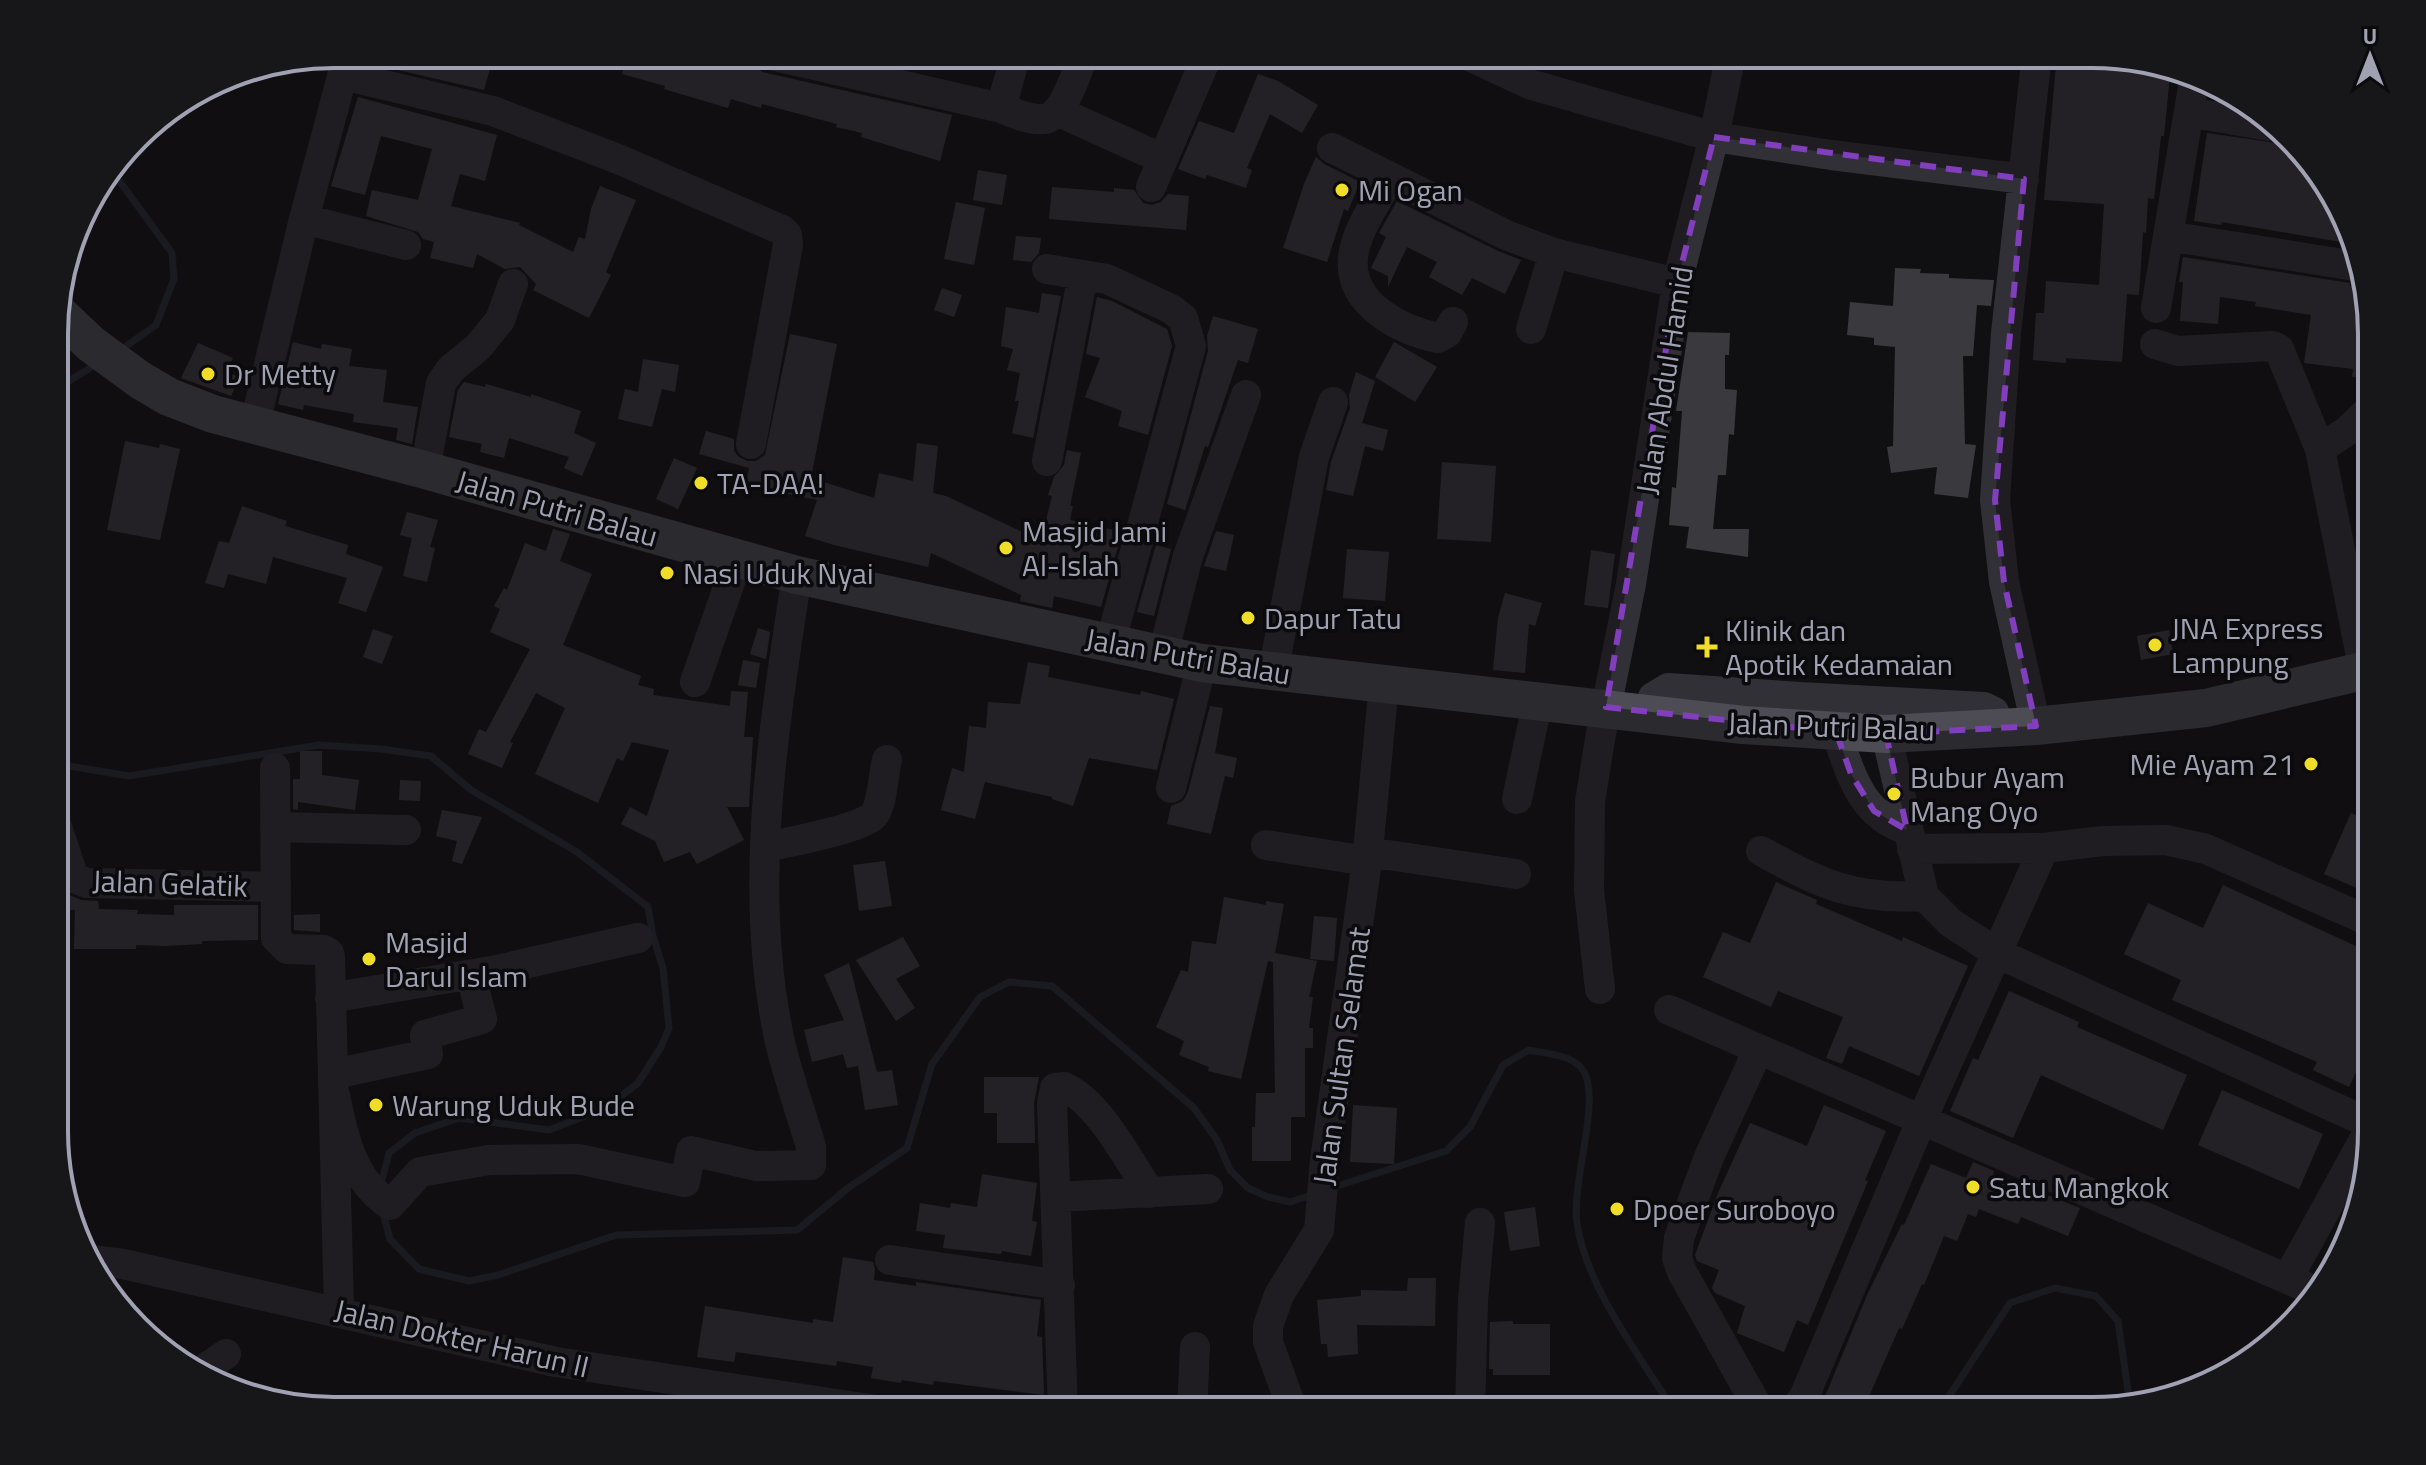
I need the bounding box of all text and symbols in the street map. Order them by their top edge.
north arrow [2330,16,2410,96]
text: U [2363,19,2377,53]
place label: Mi Ogan [1358,167,1463,213]
marker: Mi Ogan [1333,181,1351,199]
street label: Jalan Abdul Hamid [1623,263,1705,497]
place label: Dr Metty [224,351,336,397]
marker: Dr Metty [199,365,217,383]
street label: Jalan Putri Balau [451,457,663,559]
place label: TA-DAA! [717,460,824,506]
marker: TA-DAA! [692,474,710,492]
place label: Masjid Jami Al-Islah [1022,508,1167,588]
marker: Masjid Jami Al-Islah [997,539,1015,557]
place label: Nasi Uduk Nyai [683,550,873,596]
marker: Nasi Uduk Nyai [658,564,676,582]
place label: Dapur Tatu [1264,595,1402,641]
place label: JNA Express Lampung [2171,605,2324,685]
place label: Klinik dan Apotik Kedamaian [1725,607,1953,687]
marker: Dapur Tatu [1239,609,1257,627]
street label: Jalan Putri Balau [1082,615,1294,697]
marker: Klinik dan Apotik Kedamaian [1696,636,1718,658]
marker: JNA Express Lampung [2146,636,2164,654]
street label: Jalan Putri Balau [1726,699,1936,753]
place label: Mie Ayam 21 [2130,741,2295,787]
place label: Bubur Ayam Mang Oyo [1910,754,2065,834]
marker: Mie Ayam 21 [2302,755,2320,773]
marker: Bubur Ayam Mang Oyo [1885,785,1903,803]
street label: Jalan Gelatik [92,857,248,909]
place label: Masjid Darul Islam [385,919,528,999]
street label: Jalan Sultan Selamat [1300,924,1382,1188]
marker: Masjid Darul Islam [360,950,378,968]
place label: Warung Uduk Bude [392,1082,635,1128]
marker: Warung Uduk Bude [367,1096,385,1114]
place label: Satu Mangkok [1989,1164,2169,1210]
marker: Satu Mangkok [1964,1178,1982,1196]
place label: Dpoer Suroboyo [1633,1186,1836,1232]
marker: Dpoer Suroboyo [1608,1200,1626,1218]
street label: Jalan Dokter Harun II [330,1286,594,1390]

